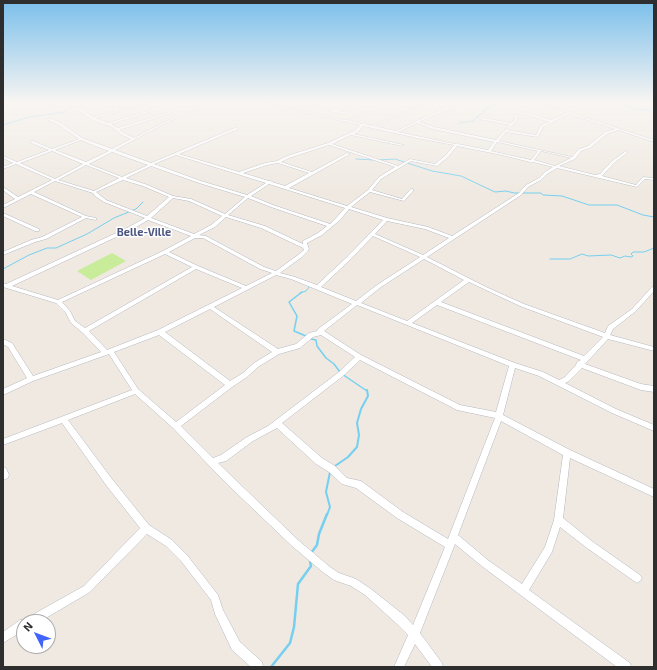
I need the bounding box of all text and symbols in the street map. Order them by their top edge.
district label: Belle-Ville [117,225,171,239]
north arrow [16,614,56,654]
text: N [20,619,35,634]

